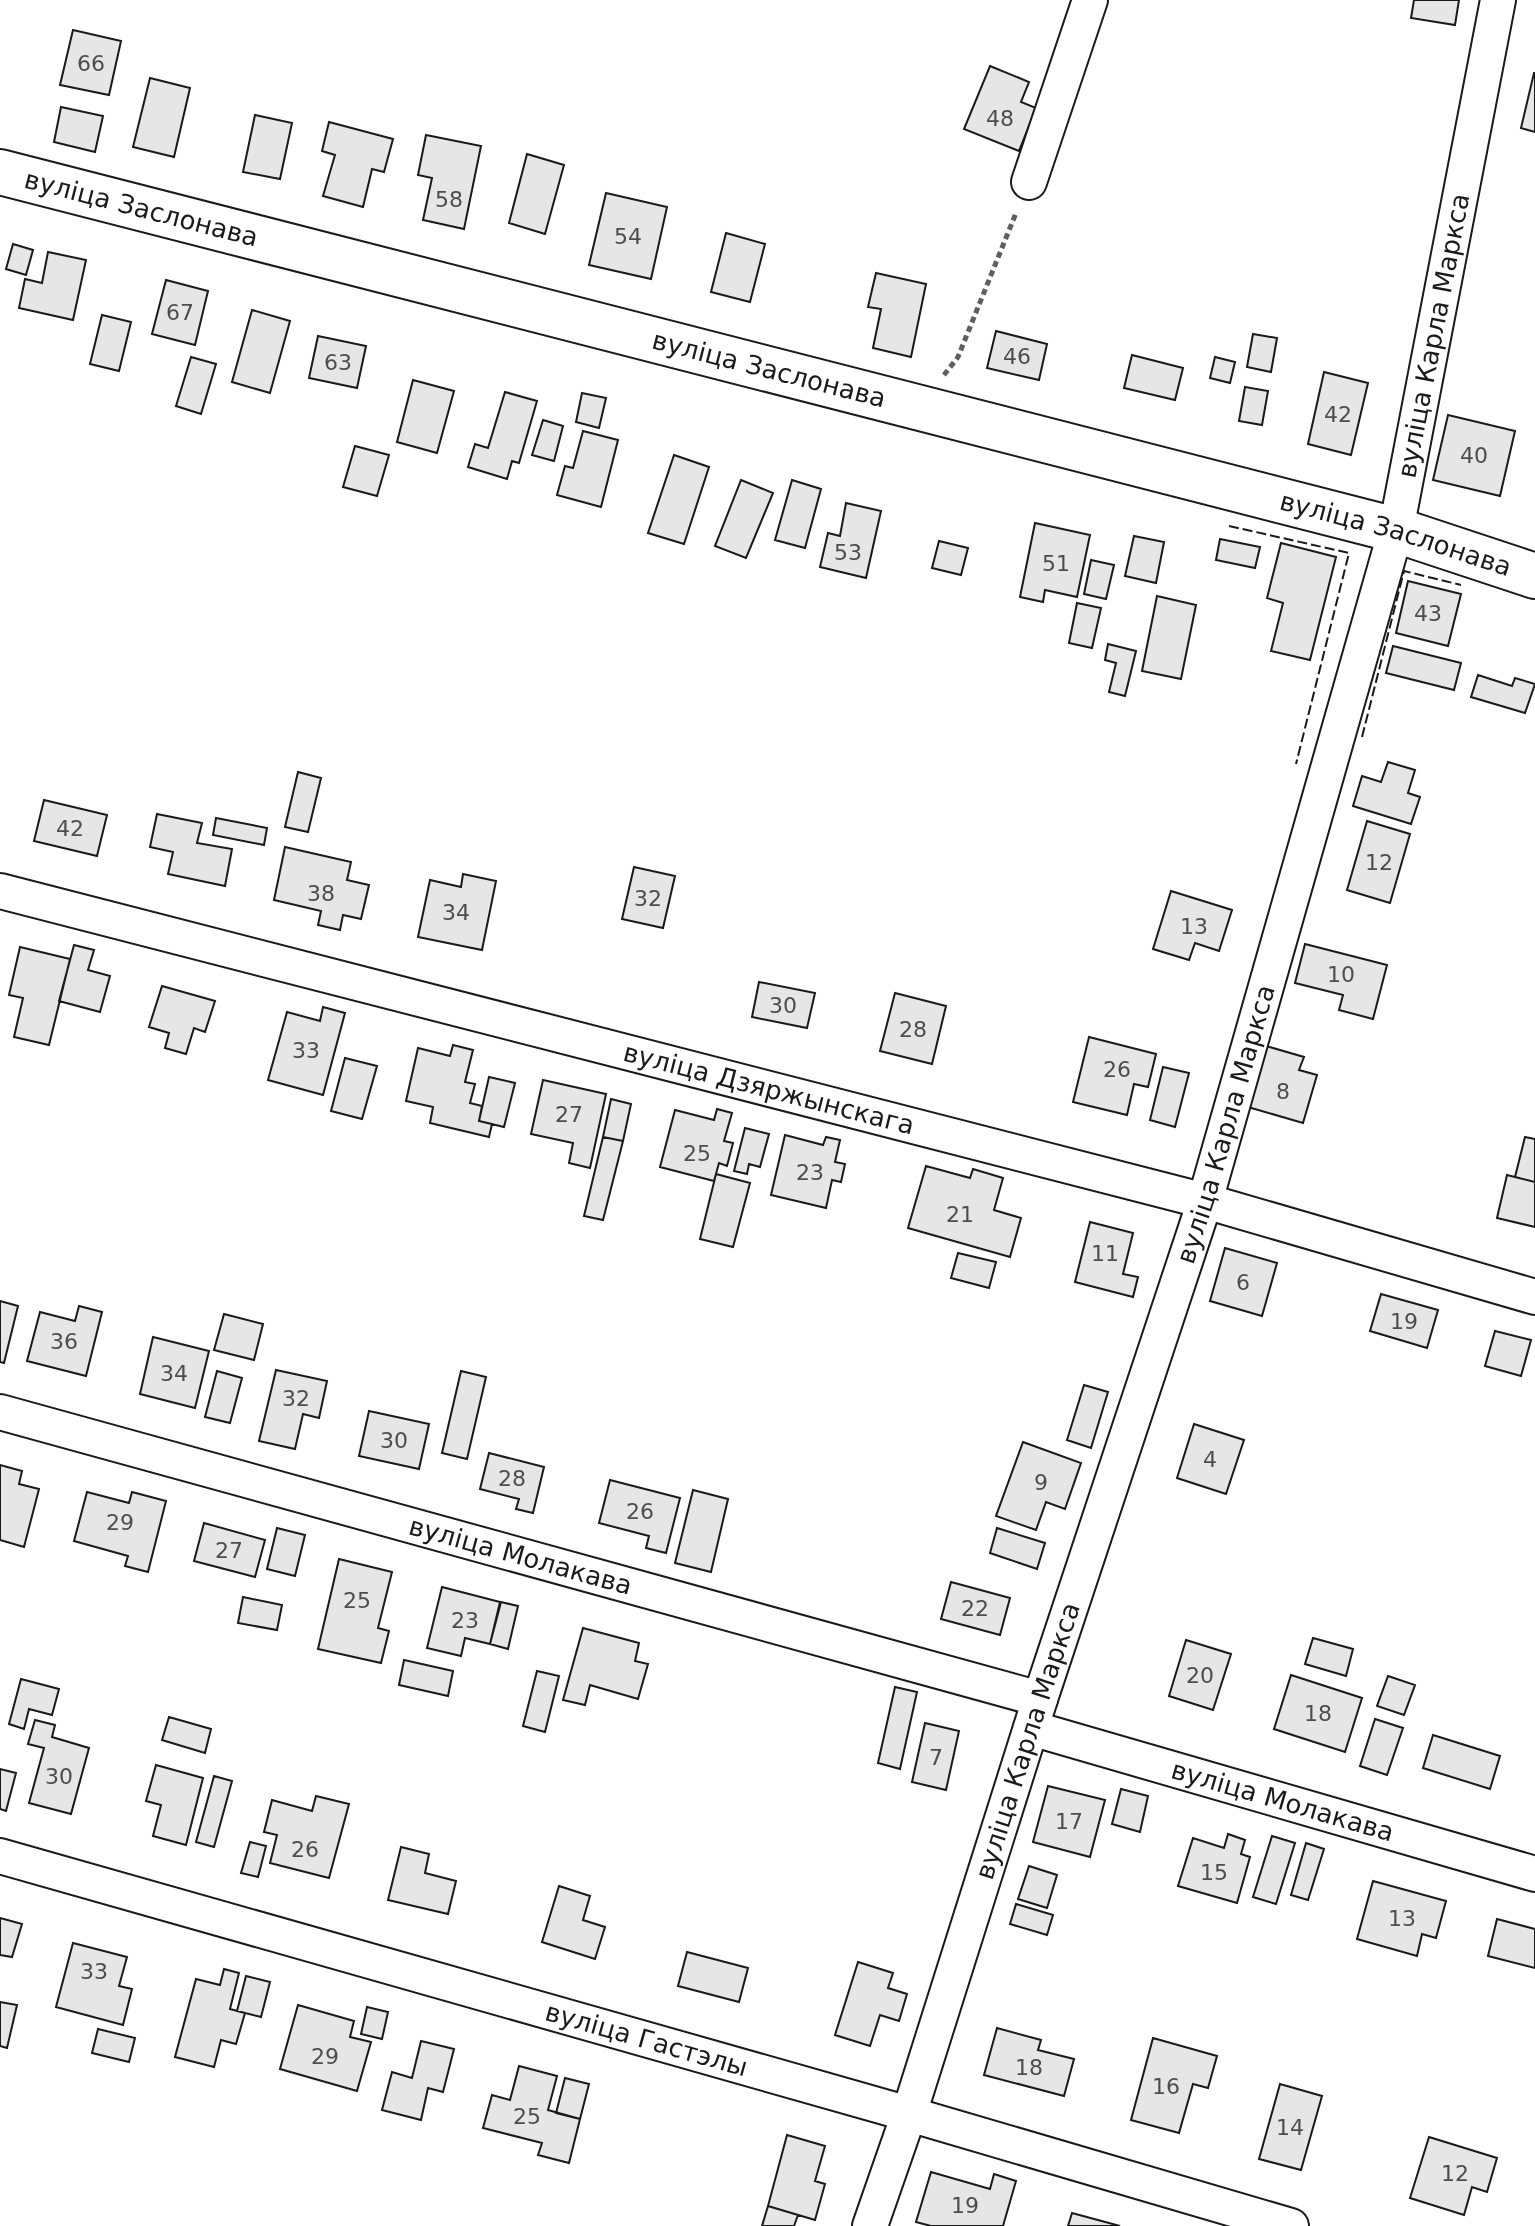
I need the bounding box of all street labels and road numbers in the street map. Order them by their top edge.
street label: вуліца Заслонава [21,164,261,253]
street label: вуліца Карла Маркса [1391,191,1475,480]
street label: вуліца Заслонава [649,325,889,414]
street label: вуліца Заслонава [1277,486,1515,582]
street label: вуліца Карла Маркса [1170,981,1281,1267]
street label: вуліца Дзяржынскага [620,1037,918,1141]
street label: вуліца Молакава [406,1511,636,1601]
street label: вуліца Карла Маркса [969,1599,1086,1883]
street label: вуліца Молакава [1168,1754,1397,1847]
street label: вуліца Гастэлы [542,1996,751,2082]

